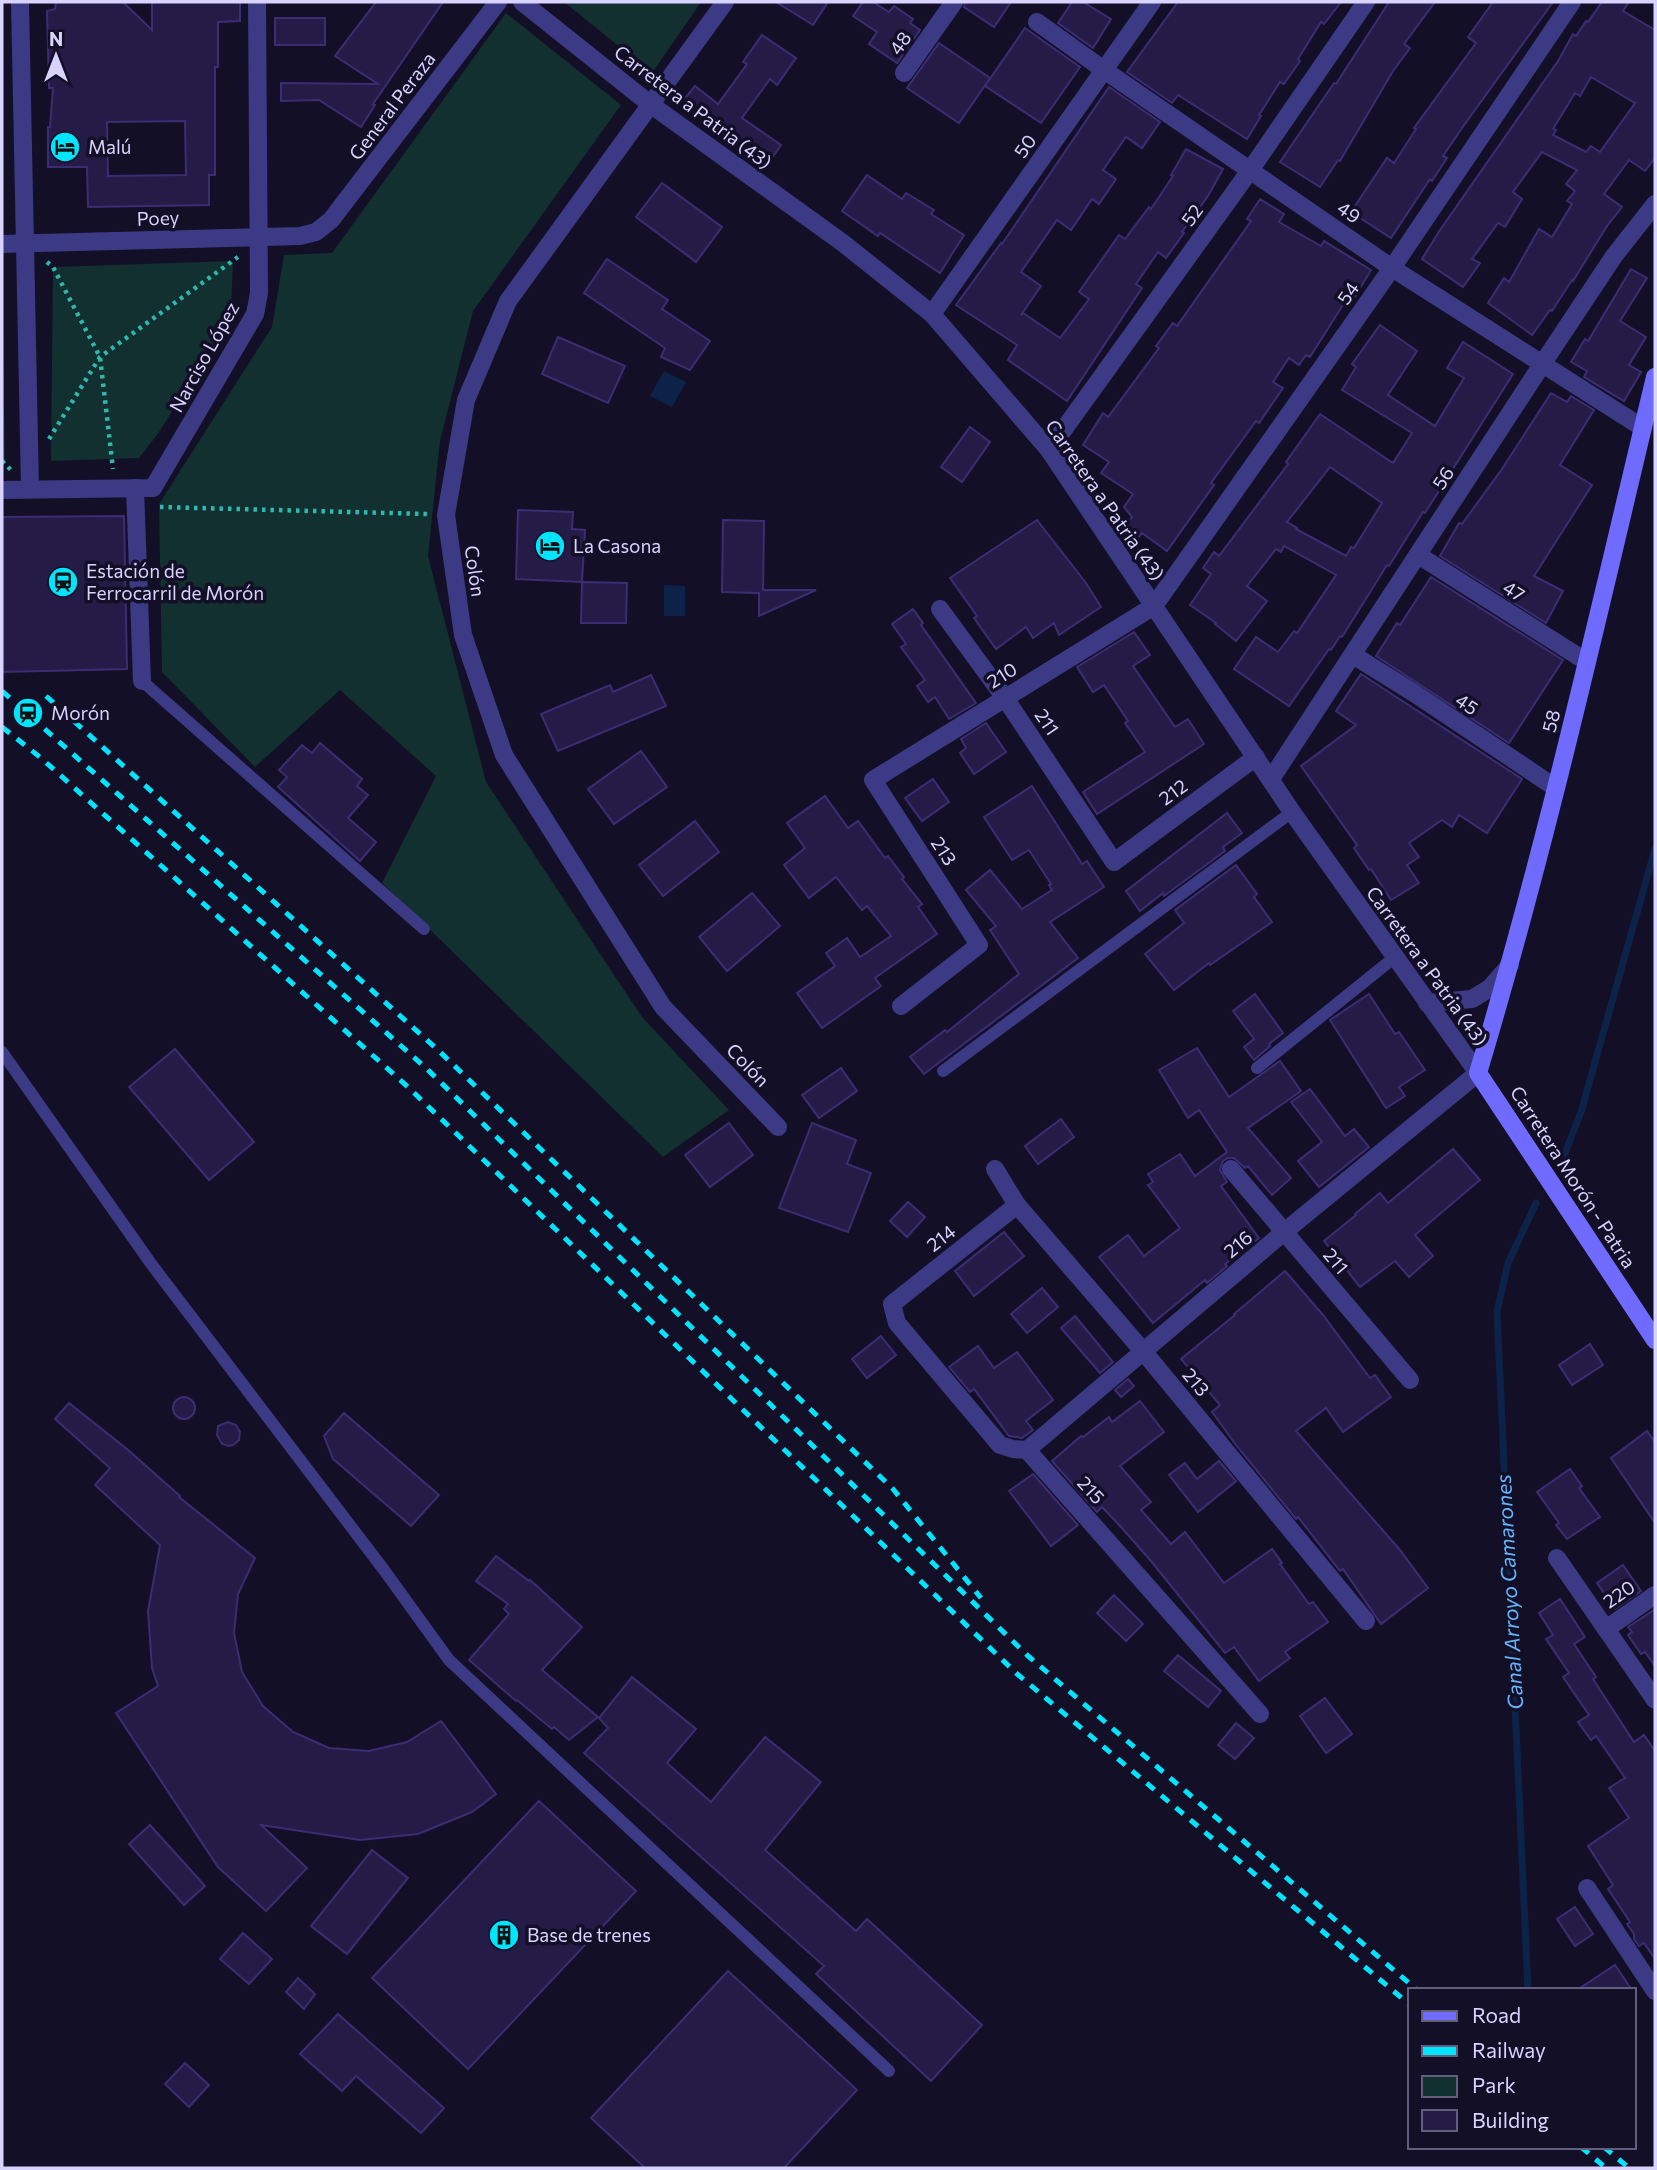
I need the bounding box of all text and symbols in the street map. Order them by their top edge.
north arrow [21,21,91,91]
text: N [49,27,63,50]
street label: 48 [884,27,916,59]
street label: Carretera a Patria (43) [610,40,777,173]
street label: General Peraza [344,47,440,164]
hotel icon: Malú [48,130,82,164]
street label: 50 [1008,130,1041,162]
place label: Malú [88,135,131,158]
street label: 49 [1333,196,1365,228]
street label: 52 [1176,199,1207,230]
street label: Poey [136,205,180,230]
street label: 54 [1332,277,1363,308]
street label: Narciso López [164,298,243,416]
street label: Carretera a Patria (43) [1041,415,1170,585]
street label: 56 [1427,462,1458,493]
hotel icon: La Casona [533,529,567,563]
place label: La Casona [573,534,661,557]
street label: Colón [461,544,490,598]
place label: Estación de Ferrocarril de Morón [86,559,264,604]
station icon: Estación de Ferrocarril de Morón [46,565,80,599]
street label: 47 [1499,575,1529,606]
street label: 210 [982,657,1021,693]
street label: 45 [1452,688,1483,719]
station icon: Morón [11,696,45,730]
place label: Morón [51,701,110,724]
street label: 211 [1030,704,1064,739]
street label: 58 [1537,707,1564,735]
street label: 212 [1154,774,1191,809]
street label: 213 [927,832,962,869]
street label: Carretera a Patria (43) [1362,882,1493,1050]
street label: Colón [722,1038,774,1091]
street label: Carretera Morón - Patria [1506,1081,1641,1272]
street label: 214 [922,1219,960,1256]
street label: 216 [1219,1225,1257,1262]
street label: 211 [1319,1243,1354,1278]
street label: 213 [1178,1363,1215,1400]
street label: 215 [1073,1471,1110,1508]
water label: Canal Arroyo Camarones [1490,1474,1527,1710]
street label: 220 [1598,1575,1639,1613]
building icon: Base de trenes [487,1918,521,1952]
place label: Base de trenes [527,1923,651,1946]
legend [1408,1988,1636,2149]
text: Road [1472,2002,1521,2027]
text: Railway [1472,2037,1546,2062]
text: Park [1472,2072,1516,2097]
text: Building [1472,2107,1549,2132]

